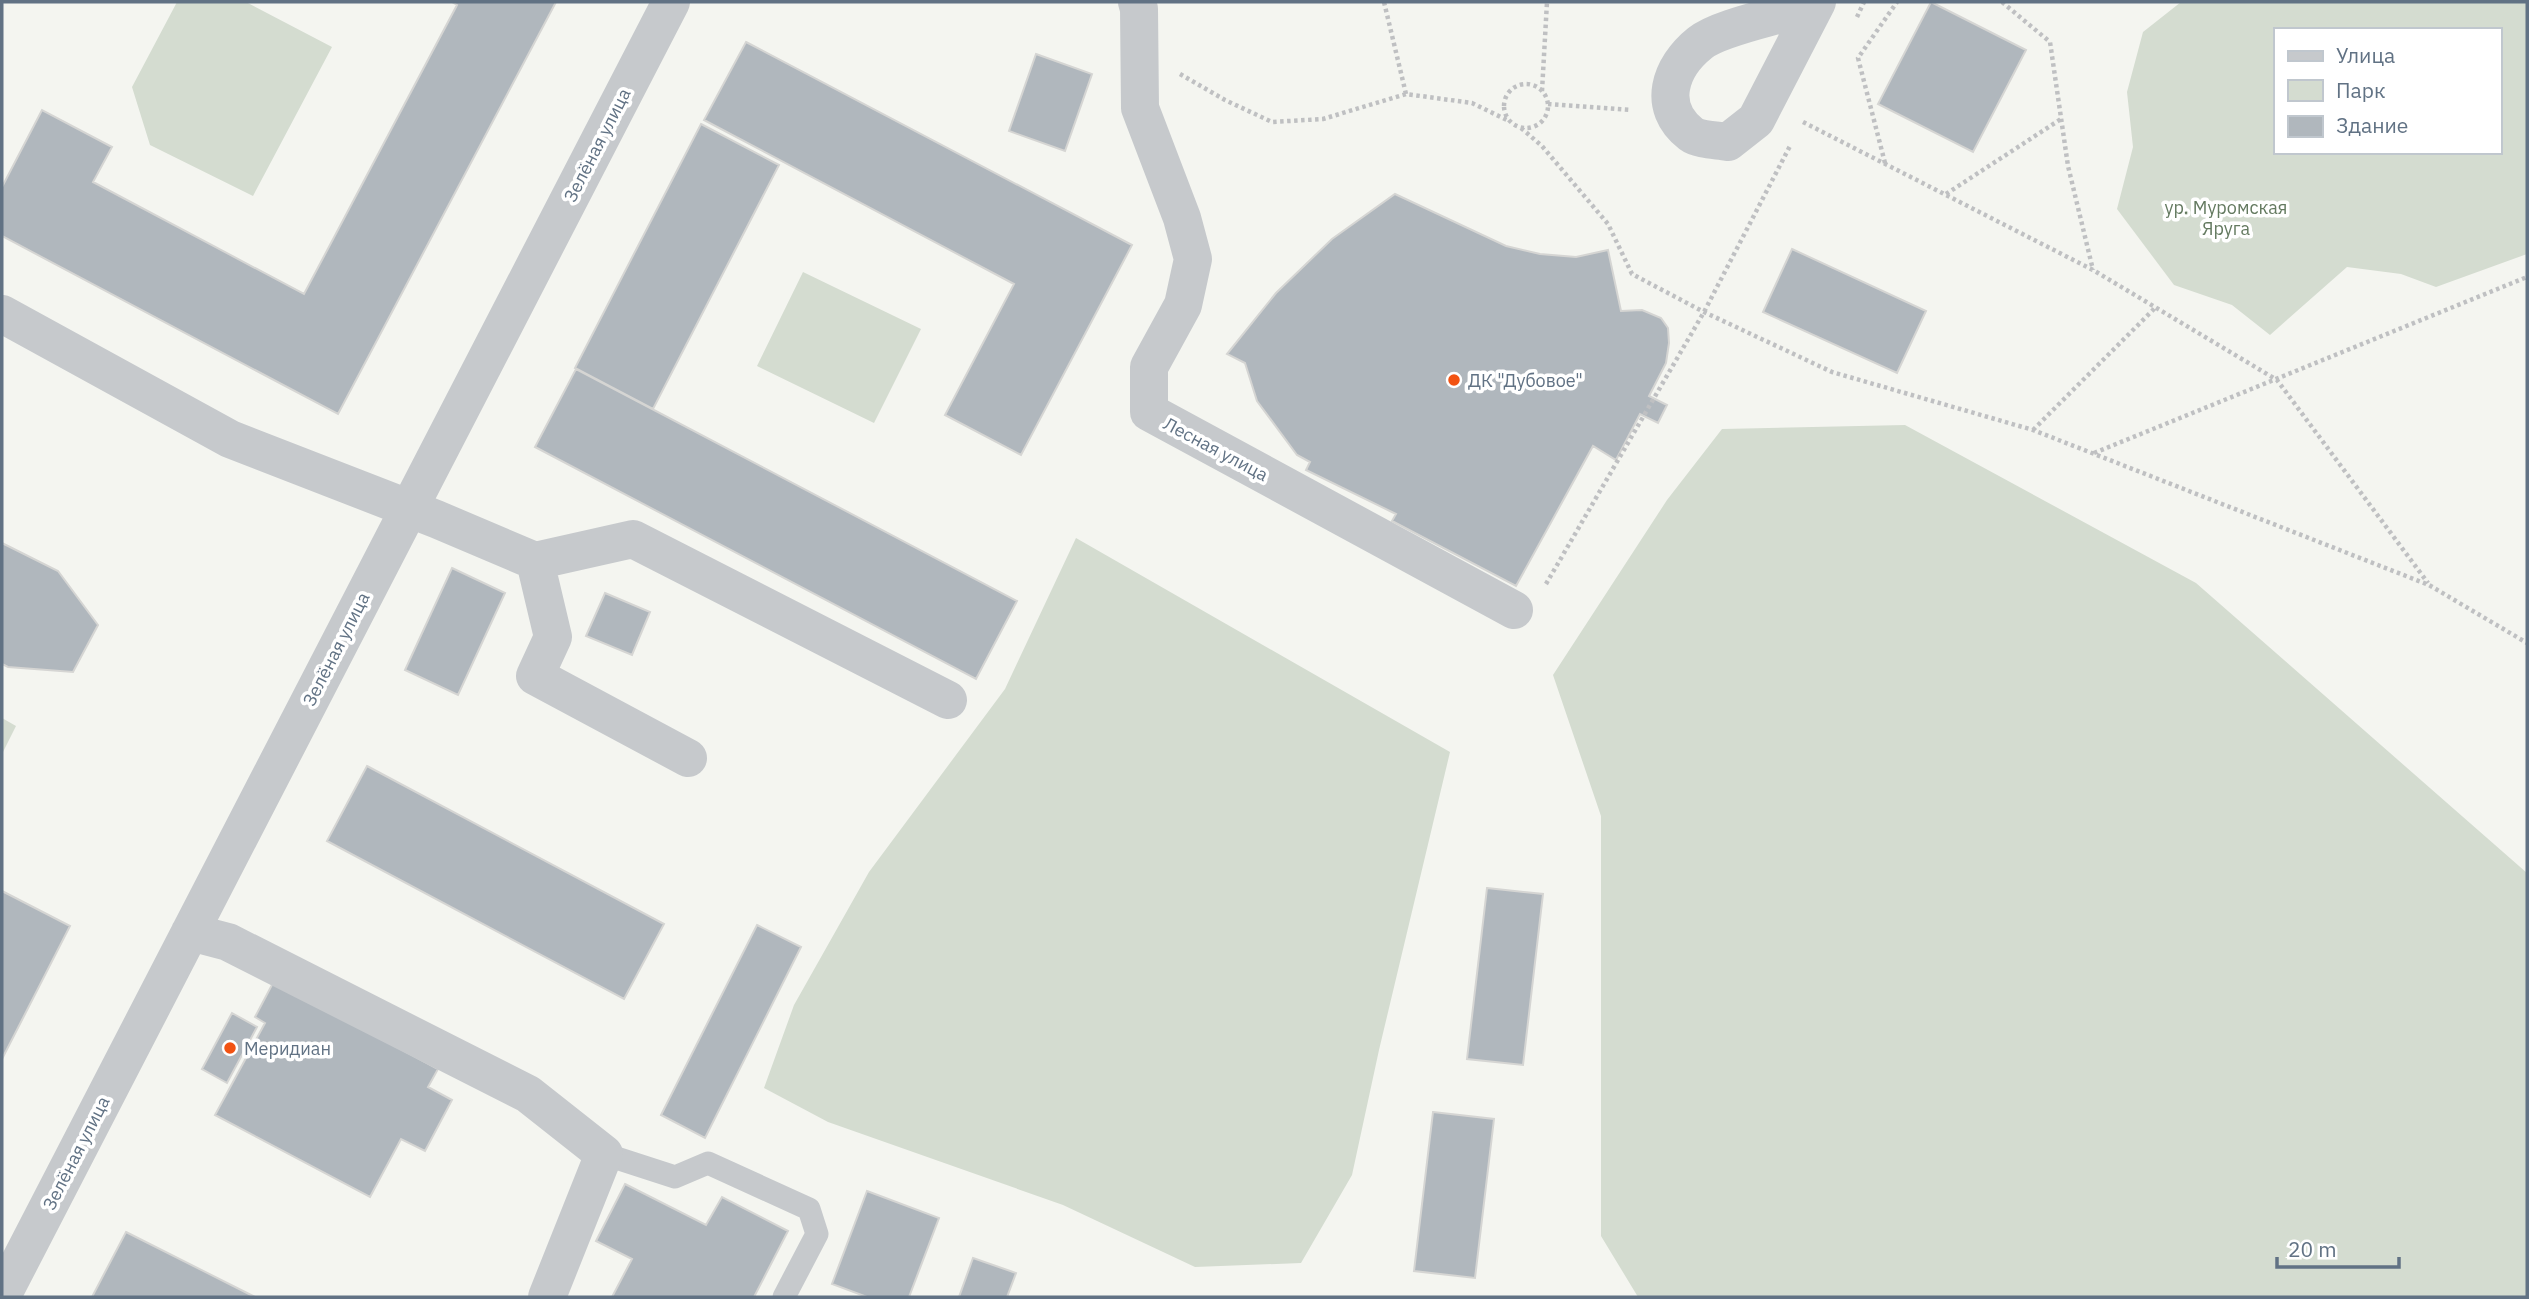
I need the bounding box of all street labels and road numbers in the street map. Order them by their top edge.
street label: Зелёная улица [558,84,636,206]
street label: Лесная улица [1160,412,1273,486]
street label: Зелёная улица [297,588,375,710]
street label: Зелёная улица [37,1092,115,1214]

